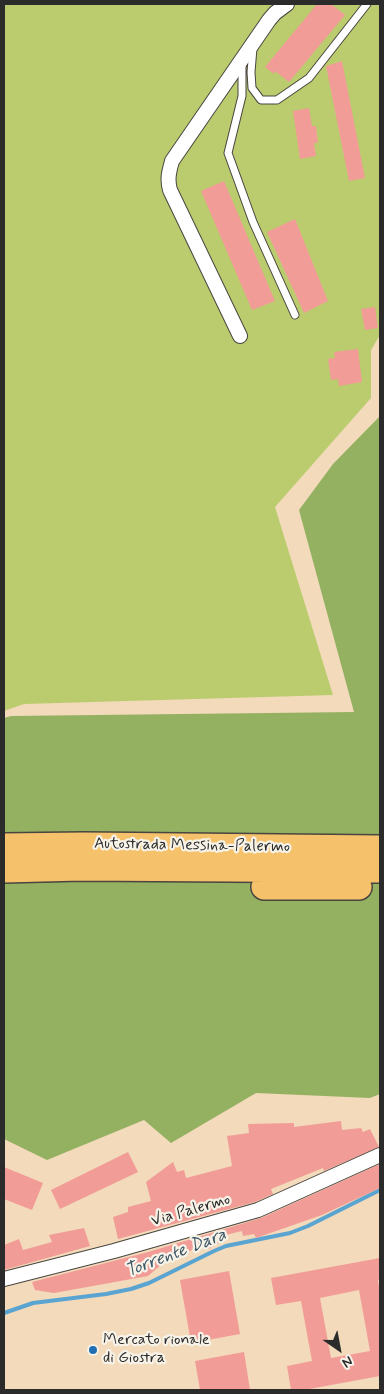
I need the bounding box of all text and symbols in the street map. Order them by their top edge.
street label: Autostrada Messina-Palermo [94,835,290,857]
street label: Via Palermo [149,1191,233,1231]
water label: Torrente Dara [122,1225,230,1283]
north arrow [314,1324,364,1374]
place label: Mercato rionale di Giostra [103,1331,210,1369]
marker: Mercato rionale di Giostra [87,1344,99,1356]
text: N [338,1351,356,1372]

